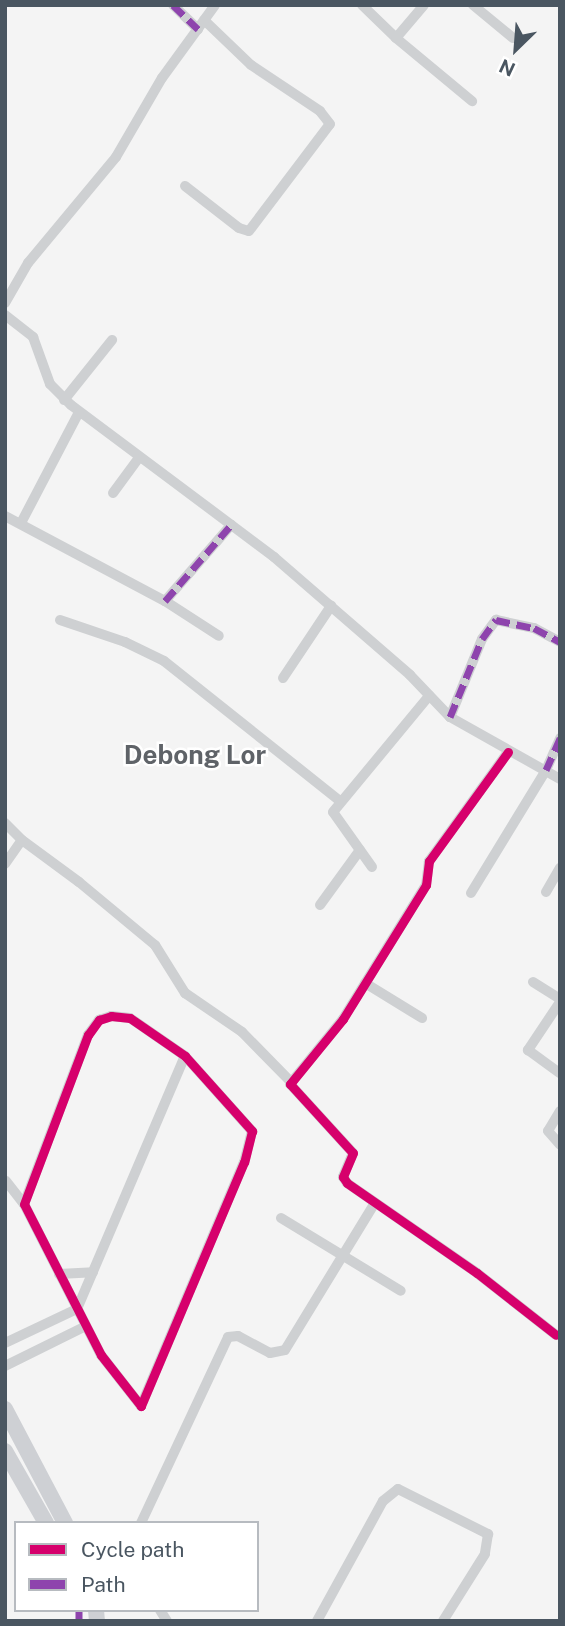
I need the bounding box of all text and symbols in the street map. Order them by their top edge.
north arrow [481,14,551,84]
text: N [496,55,519,81]
district label: Debong Lor [124,739,266,771]
legend [14,1521,259,1612]
text: Cycle path [81,1537,184,1562]
text: Path [81,1572,126,1597]

